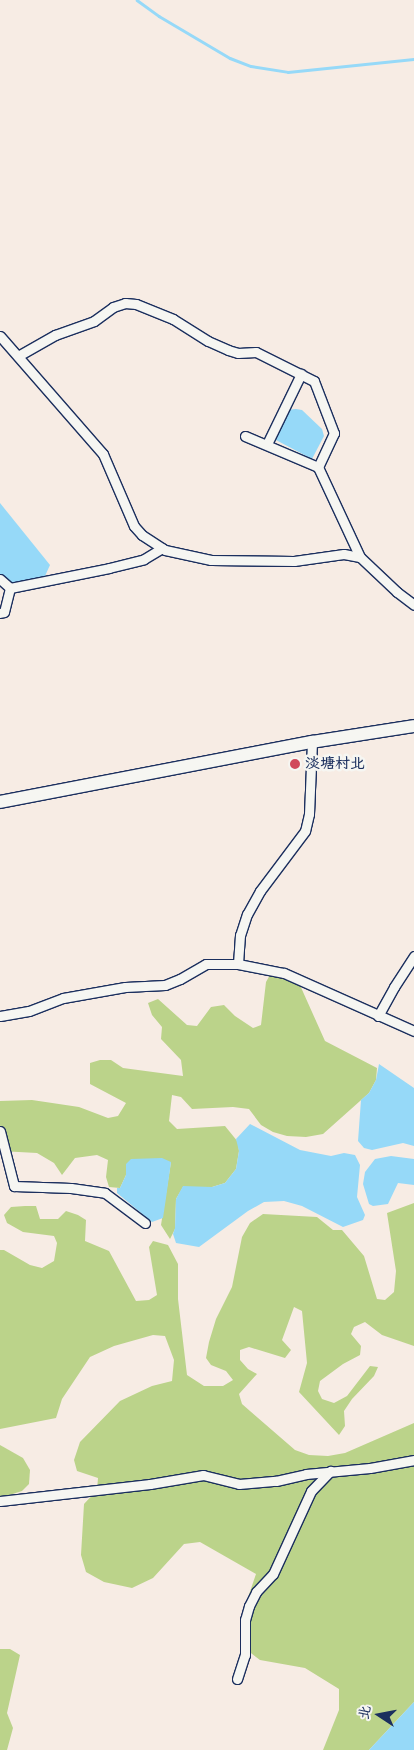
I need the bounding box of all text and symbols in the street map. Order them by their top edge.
place label: 淡塘村北 [305,755,365,773]
marker: 淡塘村北 [289,758,301,770]
north arrow [354,1690,404,1740]
text: 北 [354,1704,374,1721]

